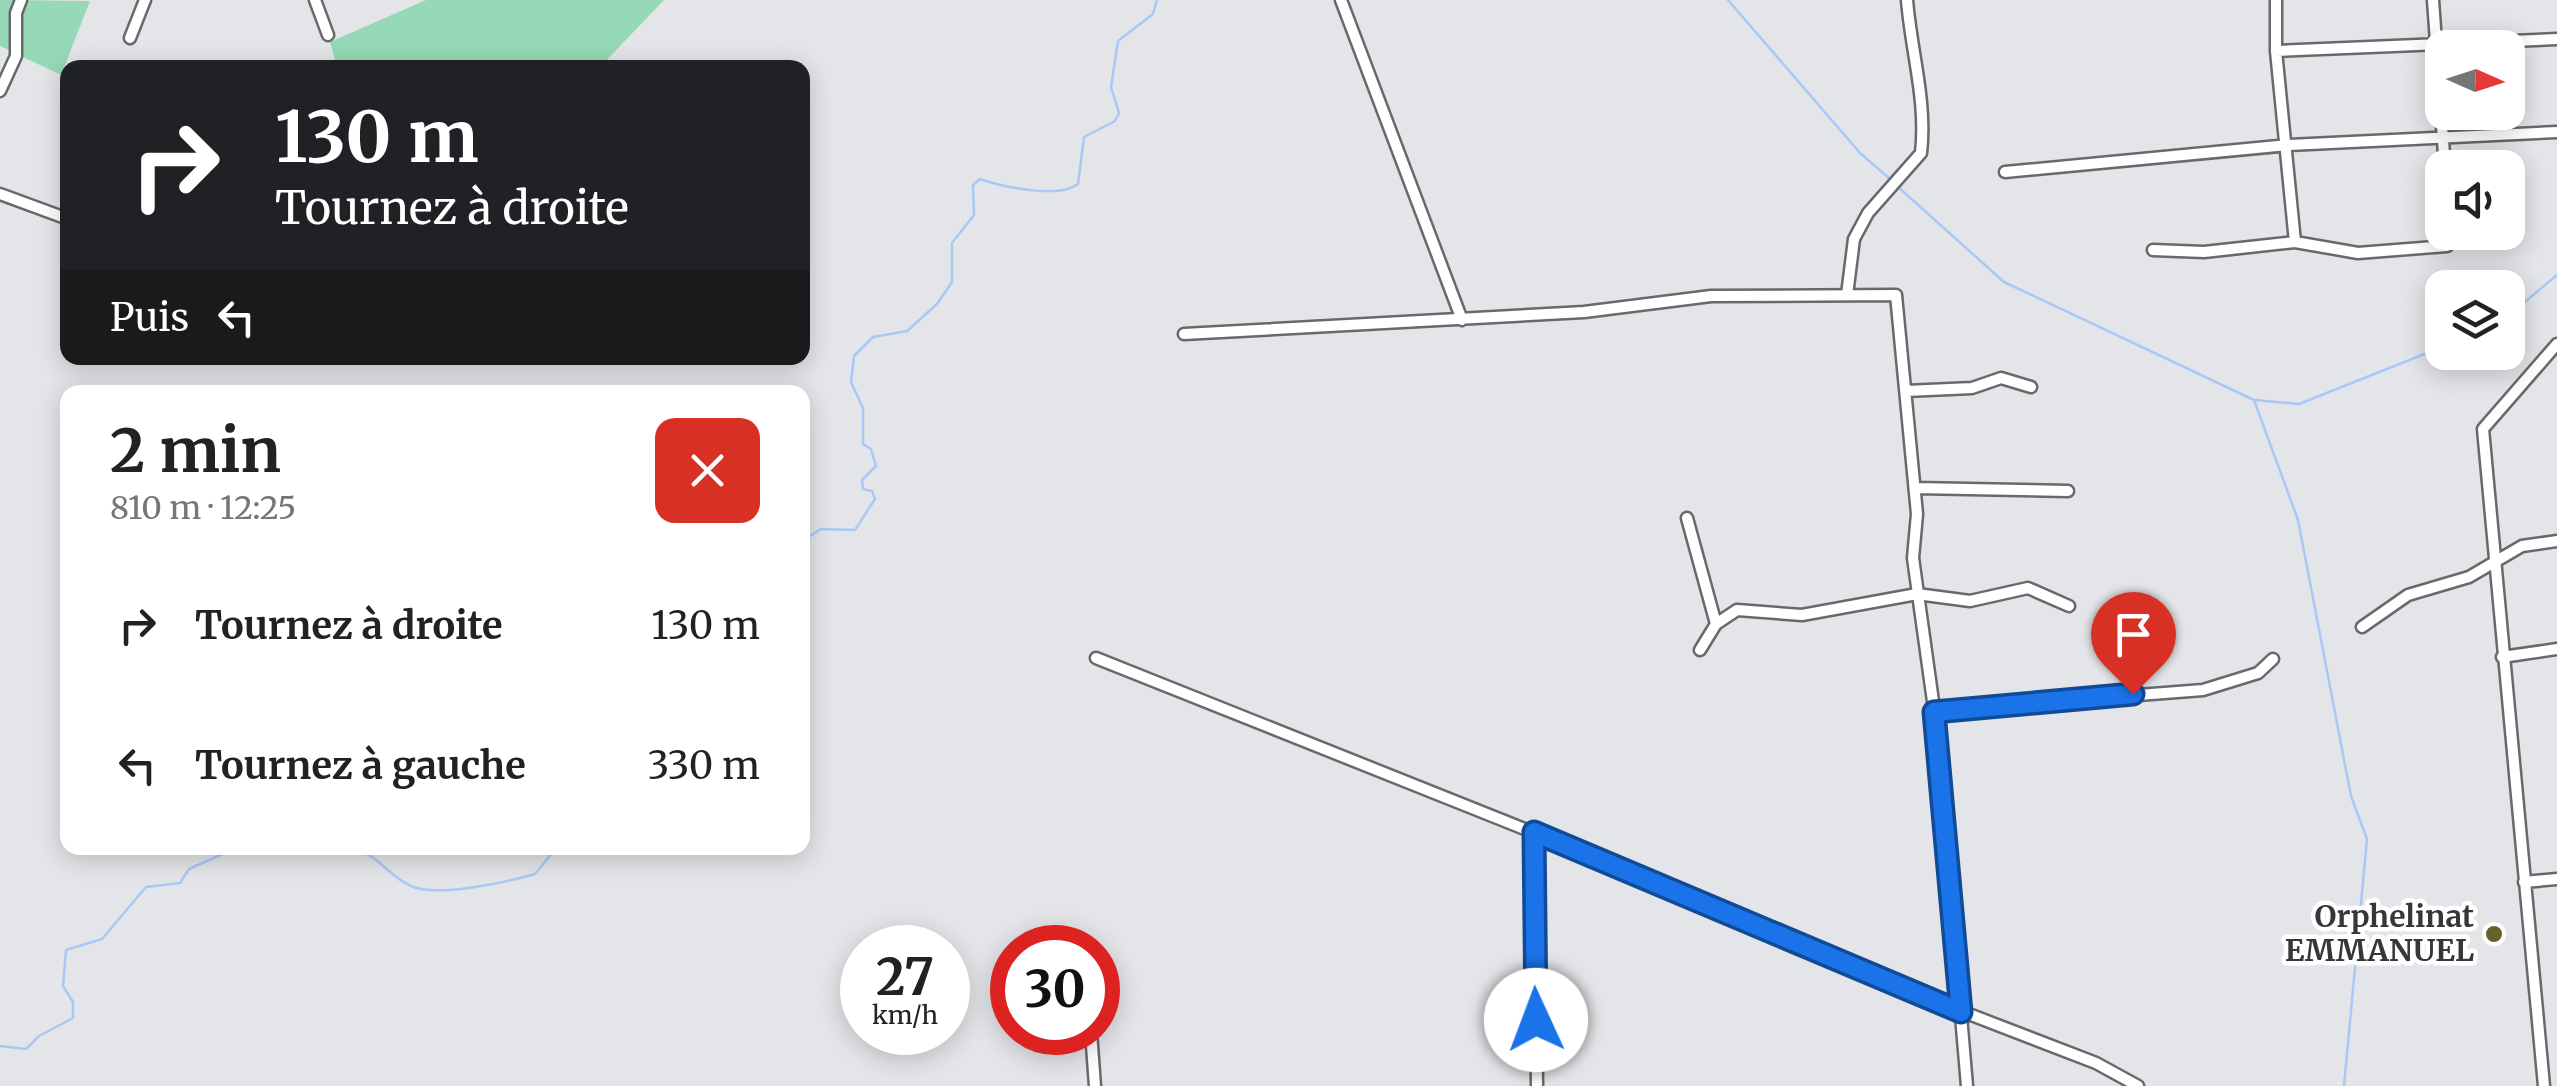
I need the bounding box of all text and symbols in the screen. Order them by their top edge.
north arrow [2425,30,2525,130]
map controls [2425,30,2525,370]
text: 130 m [275,93,479,181]
icon: right [110,100,240,230]
button: sound [2425,150,2525,250]
text: Tournez à droite [275,180,629,236]
button: layers [2425,270,2525,370]
icon: left [209,290,264,345]
text: Puis [110,294,189,341]
text: 2 min [110,413,281,488]
button: close [655,418,760,523]
text: 810 m · 12:25 [110,488,296,528]
pin [2091,592,2176,695]
icon: right [110,598,165,653]
text: Tournez à droite [195,602,503,649]
text: 130 m [651,602,760,649]
icon: arrive [2106,607,2161,662]
icon: left [110,738,165,793]
text: Tournez à gauche [195,742,526,789]
text: 330 m [647,742,760,789]
place label: Orphelinat EMMANUEL [2285,897,2474,969]
marker: Orphelinat EMMANUEL [2483,923,2505,945]
speed limit sign: 30 [990,925,1120,1055]
text: 27 [876,946,934,1009]
position arrow [1484,968,1588,1072]
text: km/h [872,999,938,1031]

